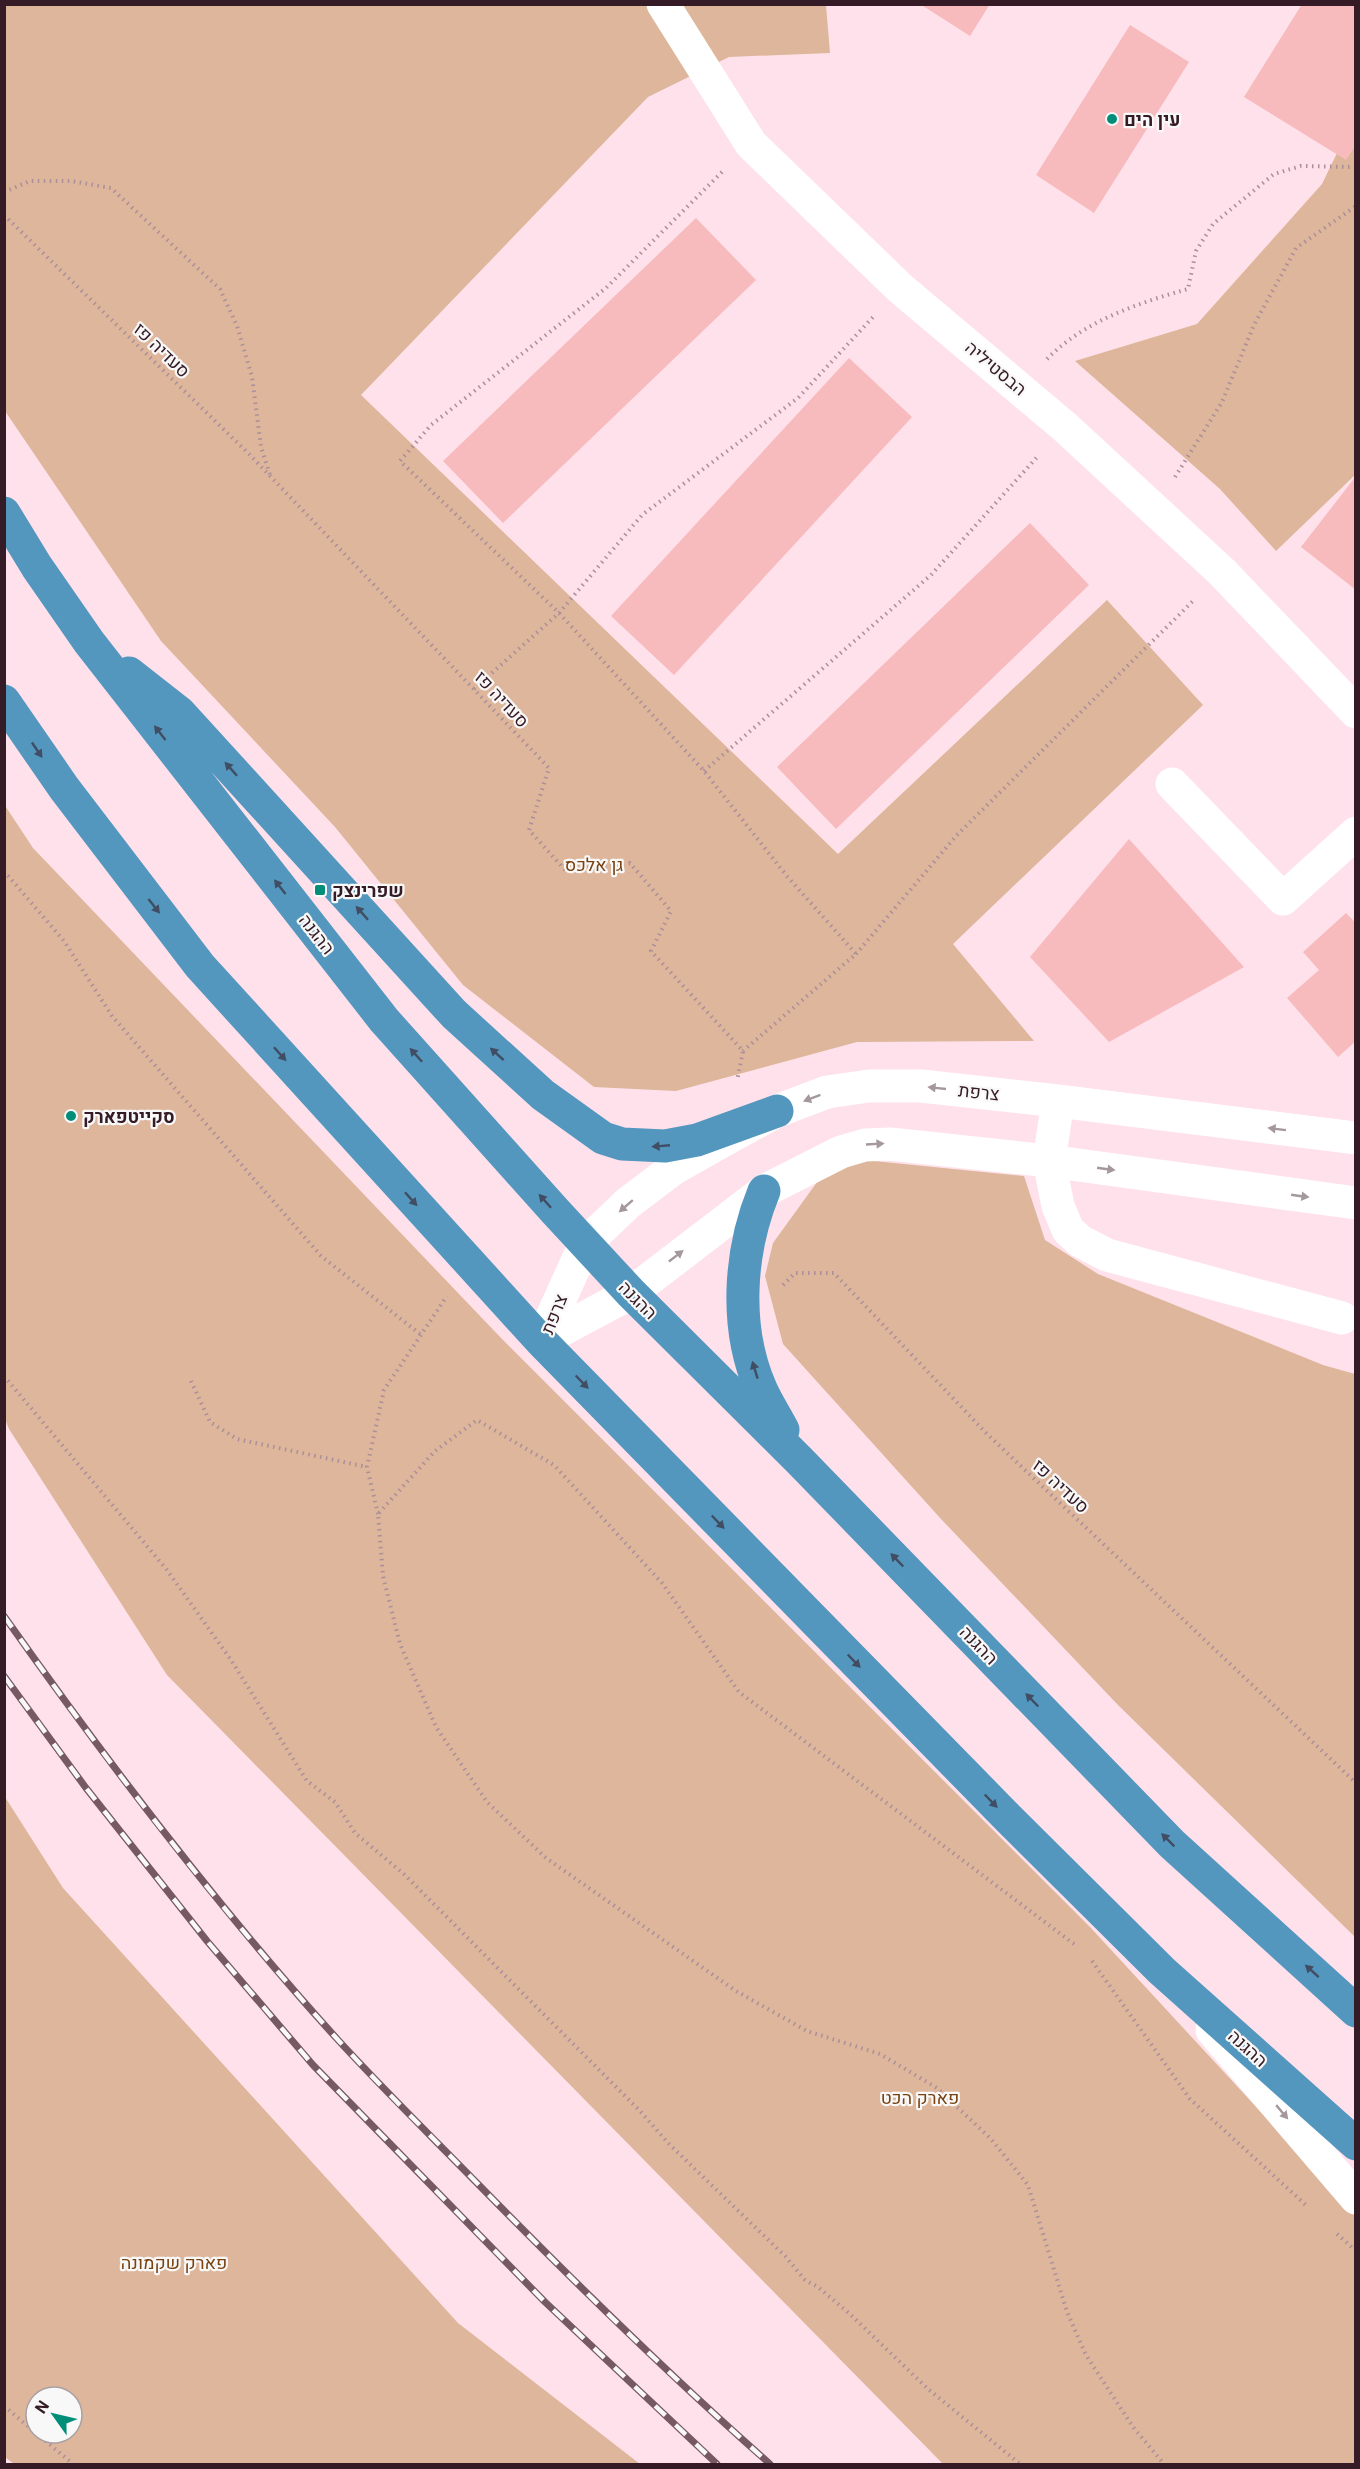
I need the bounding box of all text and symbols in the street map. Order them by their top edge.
place label: עין הים [1124,109,1181,130]
marker: עין הים [1105,112,1119,126]
street label: סעדיה פז [130,318,194,382]
street label: הבסטיליה [961,336,1031,400]
street label: סעדיה פז [471,666,533,732]
one-way arrow [154,725,167,741]
one-way arrow [31,741,43,757]
one-way arrow [225,762,238,777]
park label: גן אלכס [565,854,623,875]
one-way arrow [275,879,287,894]
place label: שפרינצק [332,880,404,901]
marker: שפרינצק [313,883,327,897]
one-way arrow [147,898,159,913]
one-way arrow [355,906,369,921]
street label: ההגנה [295,910,339,958]
one-way arrow [273,1046,286,1061]
one-way arrow [491,1047,505,1061]
one-way arrow [410,1048,423,1063]
street label: צרפת [957,1079,1001,1105]
one-way arrow [928,1083,947,1093]
one-way arrow [803,1094,821,1103]
place label: סקייטפארק [83,1106,175,1127]
marker: סקייטפארק [64,1109,78,1123]
one-way arrow [1267,1125,1286,1134]
one-way arrow [866,1140,885,1149]
one-way arrow [652,1141,671,1151]
one-way arrow [1097,1164,1116,1173]
one-way arrow [404,1191,418,1206]
one-way arrow [1290,1191,1309,1200]
one-way arrow [538,1193,552,1208]
one-way arrow [619,1199,634,1212]
one-way arrow [668,1250,684,1263]
street label: ההגנה [615,1277,661,1323]
street label: צרפת [537,1291,572,1337]
one-way arrow [750,1361,759,1379]
one-way arrow [574,1375,588,1389]
street label: סעדיה פז [1028,1455,1094,1517]
one-way arrow [711,1514,725,1529]
one-way arrow [890,1554,904,1568]
street label: ההגנה [956,1621,1002,1669]
one-way arrow [847,1654,861,1668]
one-way arrow [1026,1694,1040,1708]
one-way arrow [983,1793,997,1807]
one-way arrow [1162,1833,1176,1847]
one-way arrow [1306,1965,1320,1979]
street label: ההגנה [1224,2025,1272,2071]
park label: פארק הכט [881,2087,959,2108]
one-way arrow [1275,2104,1288,2119]
park label: פארק שקמונה [121,2252,227,2273]
north arrow [24,2385,84,2445]
text: N [31,2397,53,2417]

